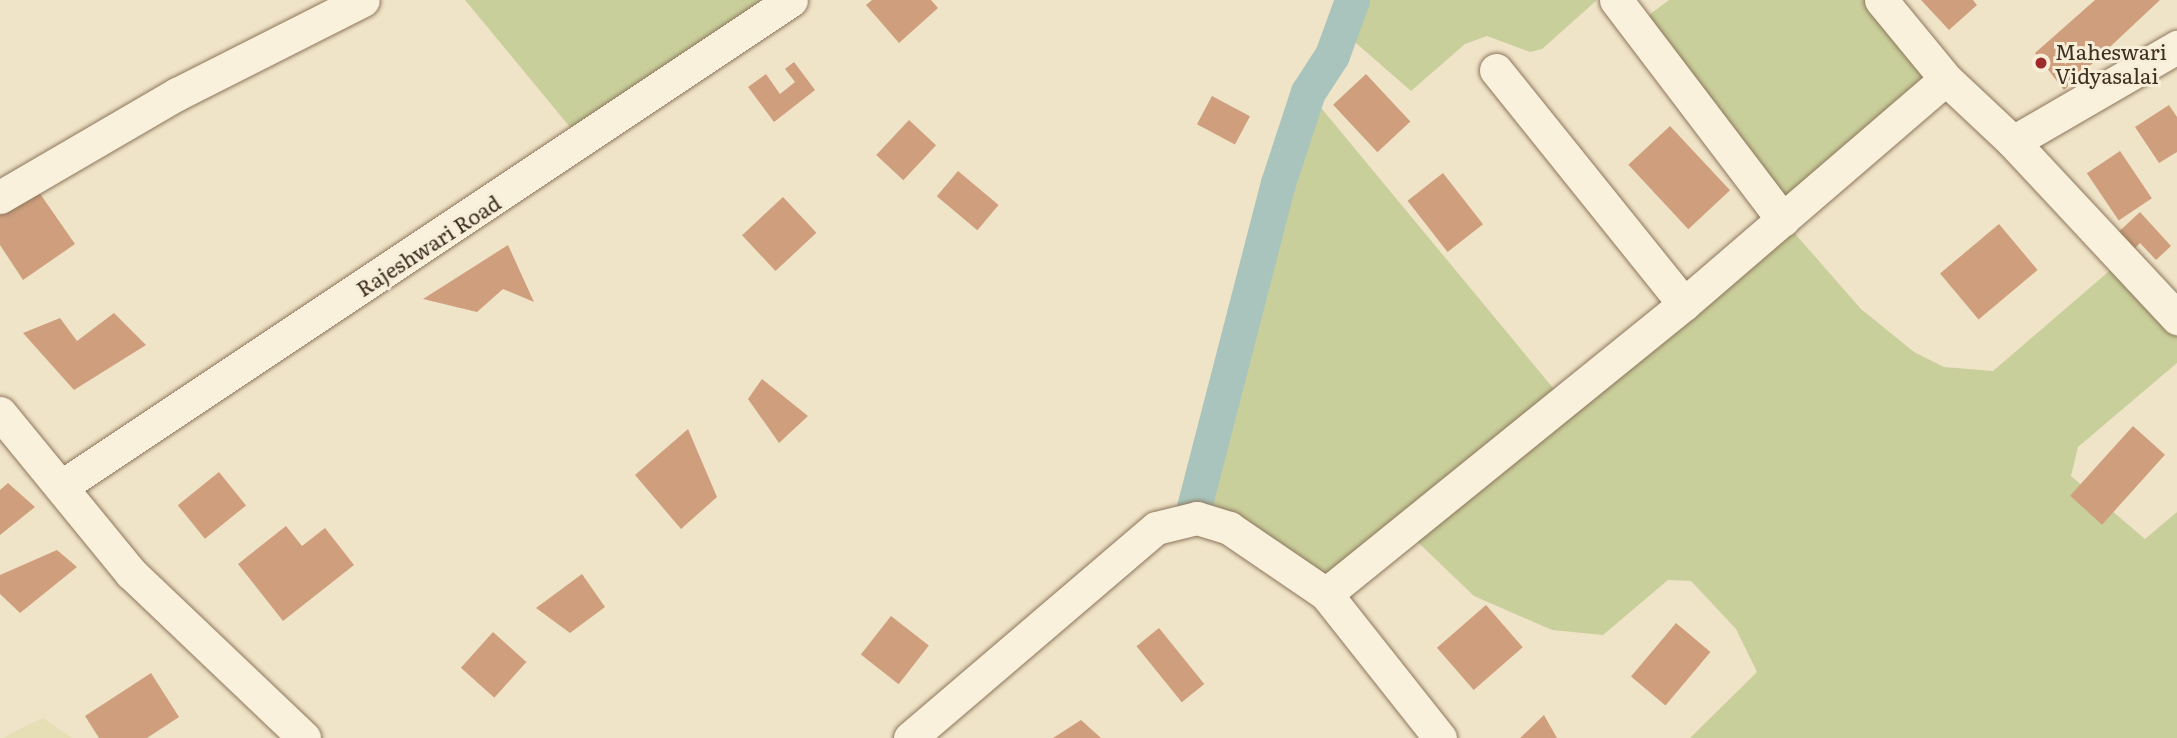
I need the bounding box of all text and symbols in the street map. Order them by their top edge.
place label: Maheswari Vidyasalai [2055,38,2167,88]
marker: Maheswari Vidyasalai [2033,55,2049,71]
street label: Rajeshwari Road [351,189,505,301]

